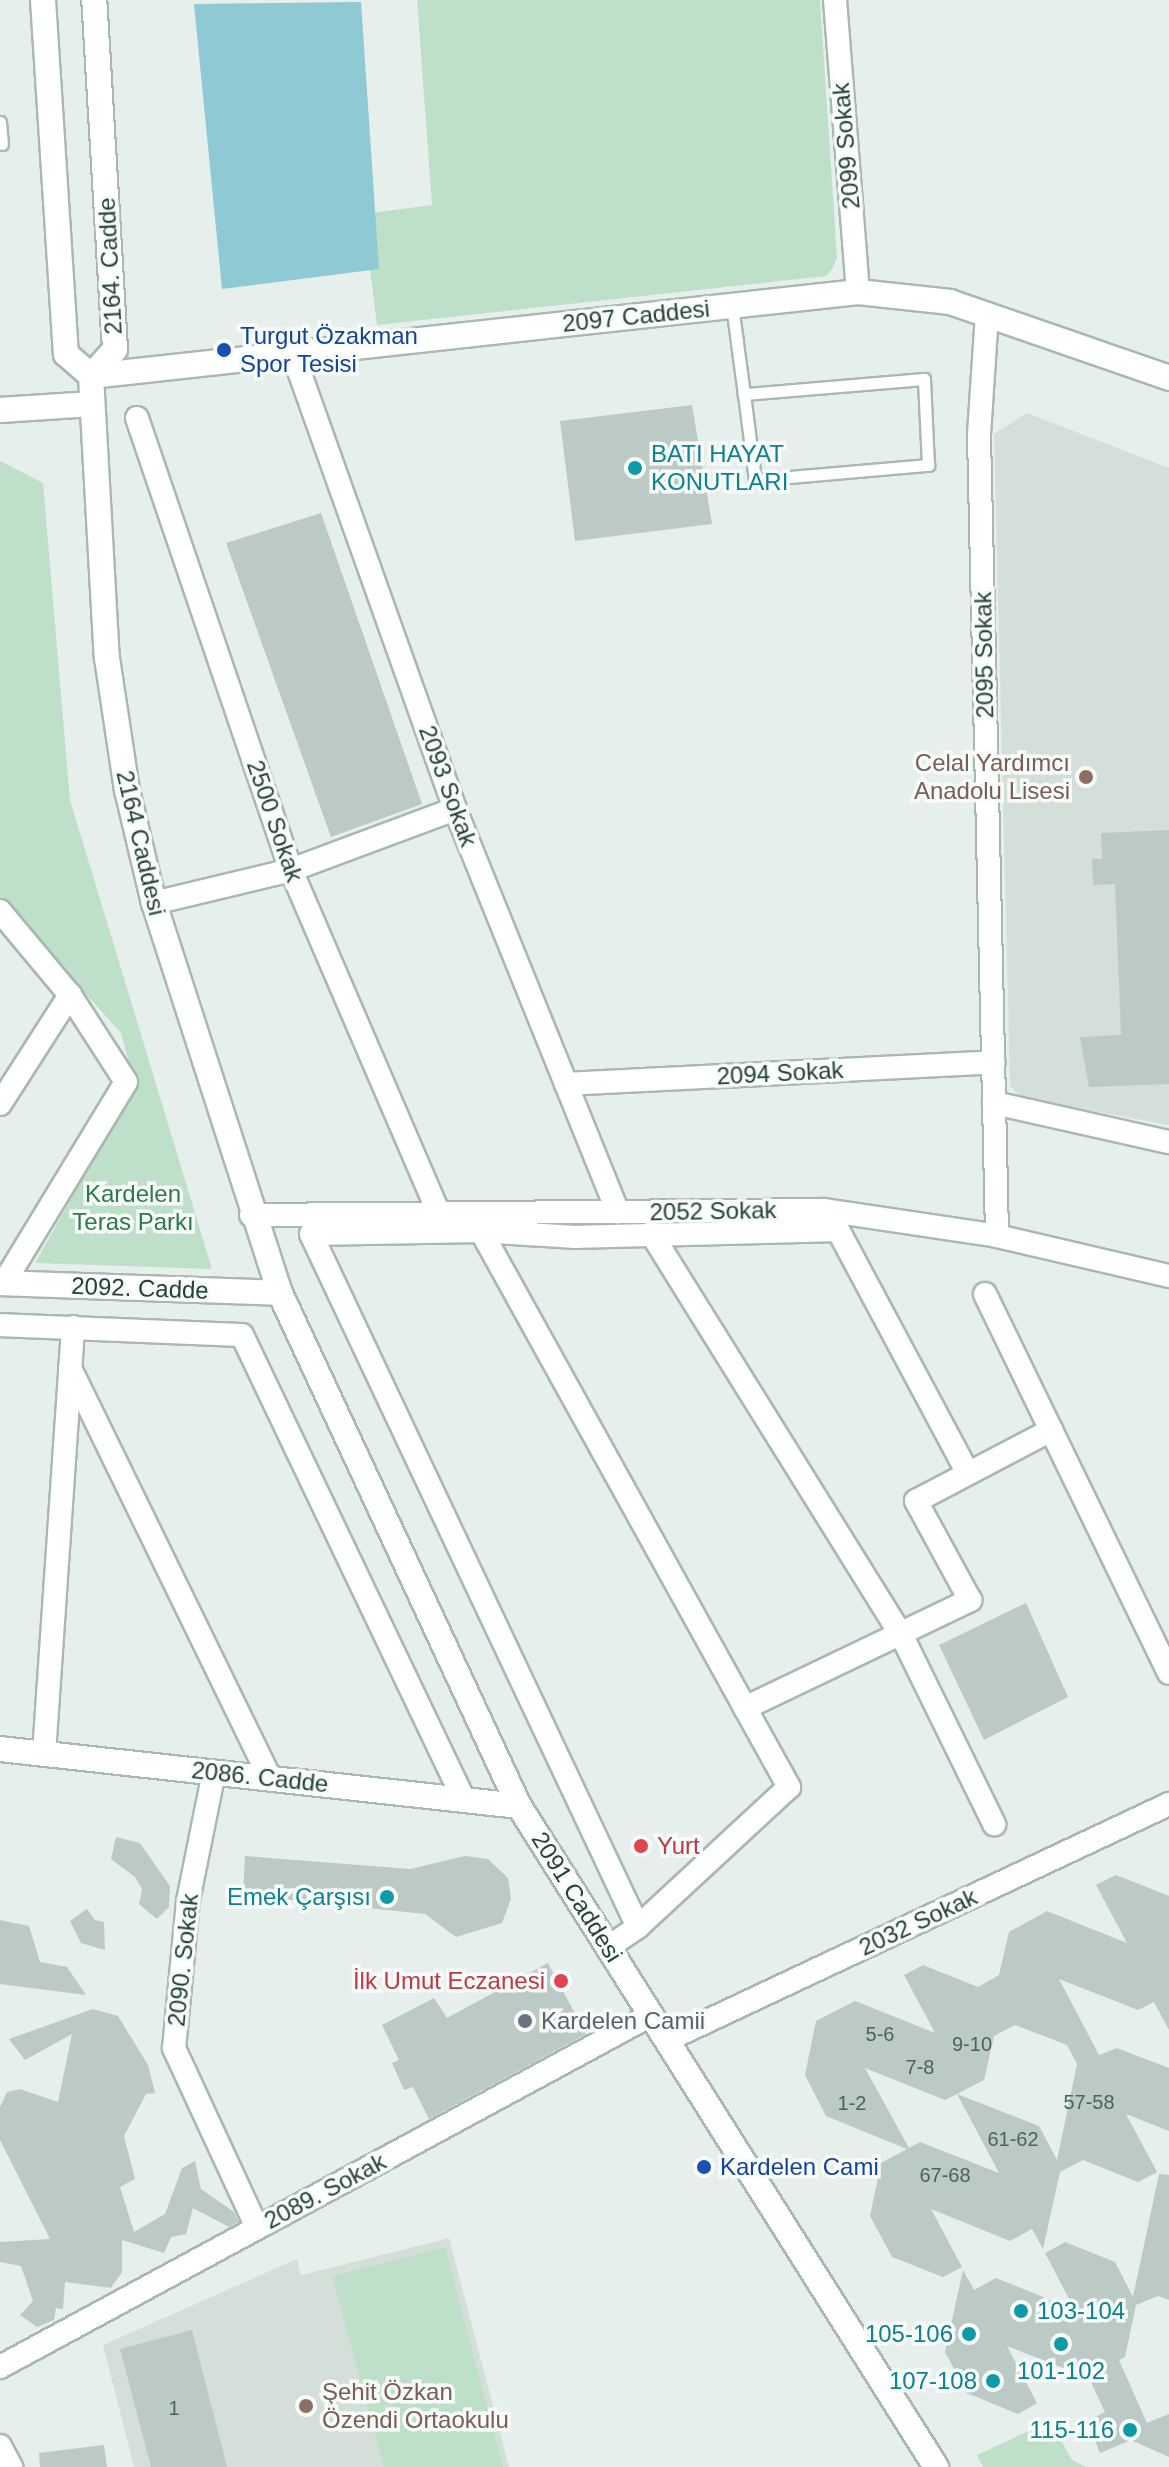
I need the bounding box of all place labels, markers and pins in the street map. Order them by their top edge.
place label: Turgut Özakman Spor Tesisi [240,322,418,378]
marker: Turgut Özakman Spor Tesisi [215,341,233,359]
place label: BATI HAYAT KONUTLARI [651,440,788,496]
marker: BATI HAYAT KONUTLARI [626,459,644,477]
place label: Celal Yardımcı Anadolu Lisesi [914,749,1070,805]
marker: Celal Yardımcı Anadolu Lisesi [1077,768,1095,786]
place label: Yurt [657,1832,700,1860]
marker: Yurt [632,1837,650,1855]
place label: Emek Çarşısı [227,1883,371,1911]
marker: Emek Çarşısı [378,1888,396,1906]
place label: İlk Umut Eczanesi [353,1967,545,1995]
marker: İlk Umut Eczanesi [552,1972,570,1990]
place label: Kardelen Camii [541,2007,705,2035]
marker: Kardelen Camii [516,2012,534,2030]
place label: Kardelen Cami [720,2153,879,2181]
marker: Kardelen Cami [695,2158,713,2176]
place label: 103-104 [1037,2297,1125,2325]
marker: 103-104 [1012,2302,1030,2320]
place label: 105-106 [865,2320,953,2348]
marker: 105-106 [960,2325,978,2343]
marker: 101-102 [1052,2335,1070,2353]
place label: 101-102 [1017,2357,1105,2385]
place label: 107-108 [889,2367,977,2395]
marker: 107-108 [984,2372,1002,2390]
place label: Şehit Özkan Özendi Ortaokulu [322,2378,509,2434]
marker: Şehit Özkan Özendi Ortaokulu [297,2397,315,2415]
place label: 115-116 [1029,2416,1114,2444]
marker: 115-116 [1121,2421,1139,2439]

